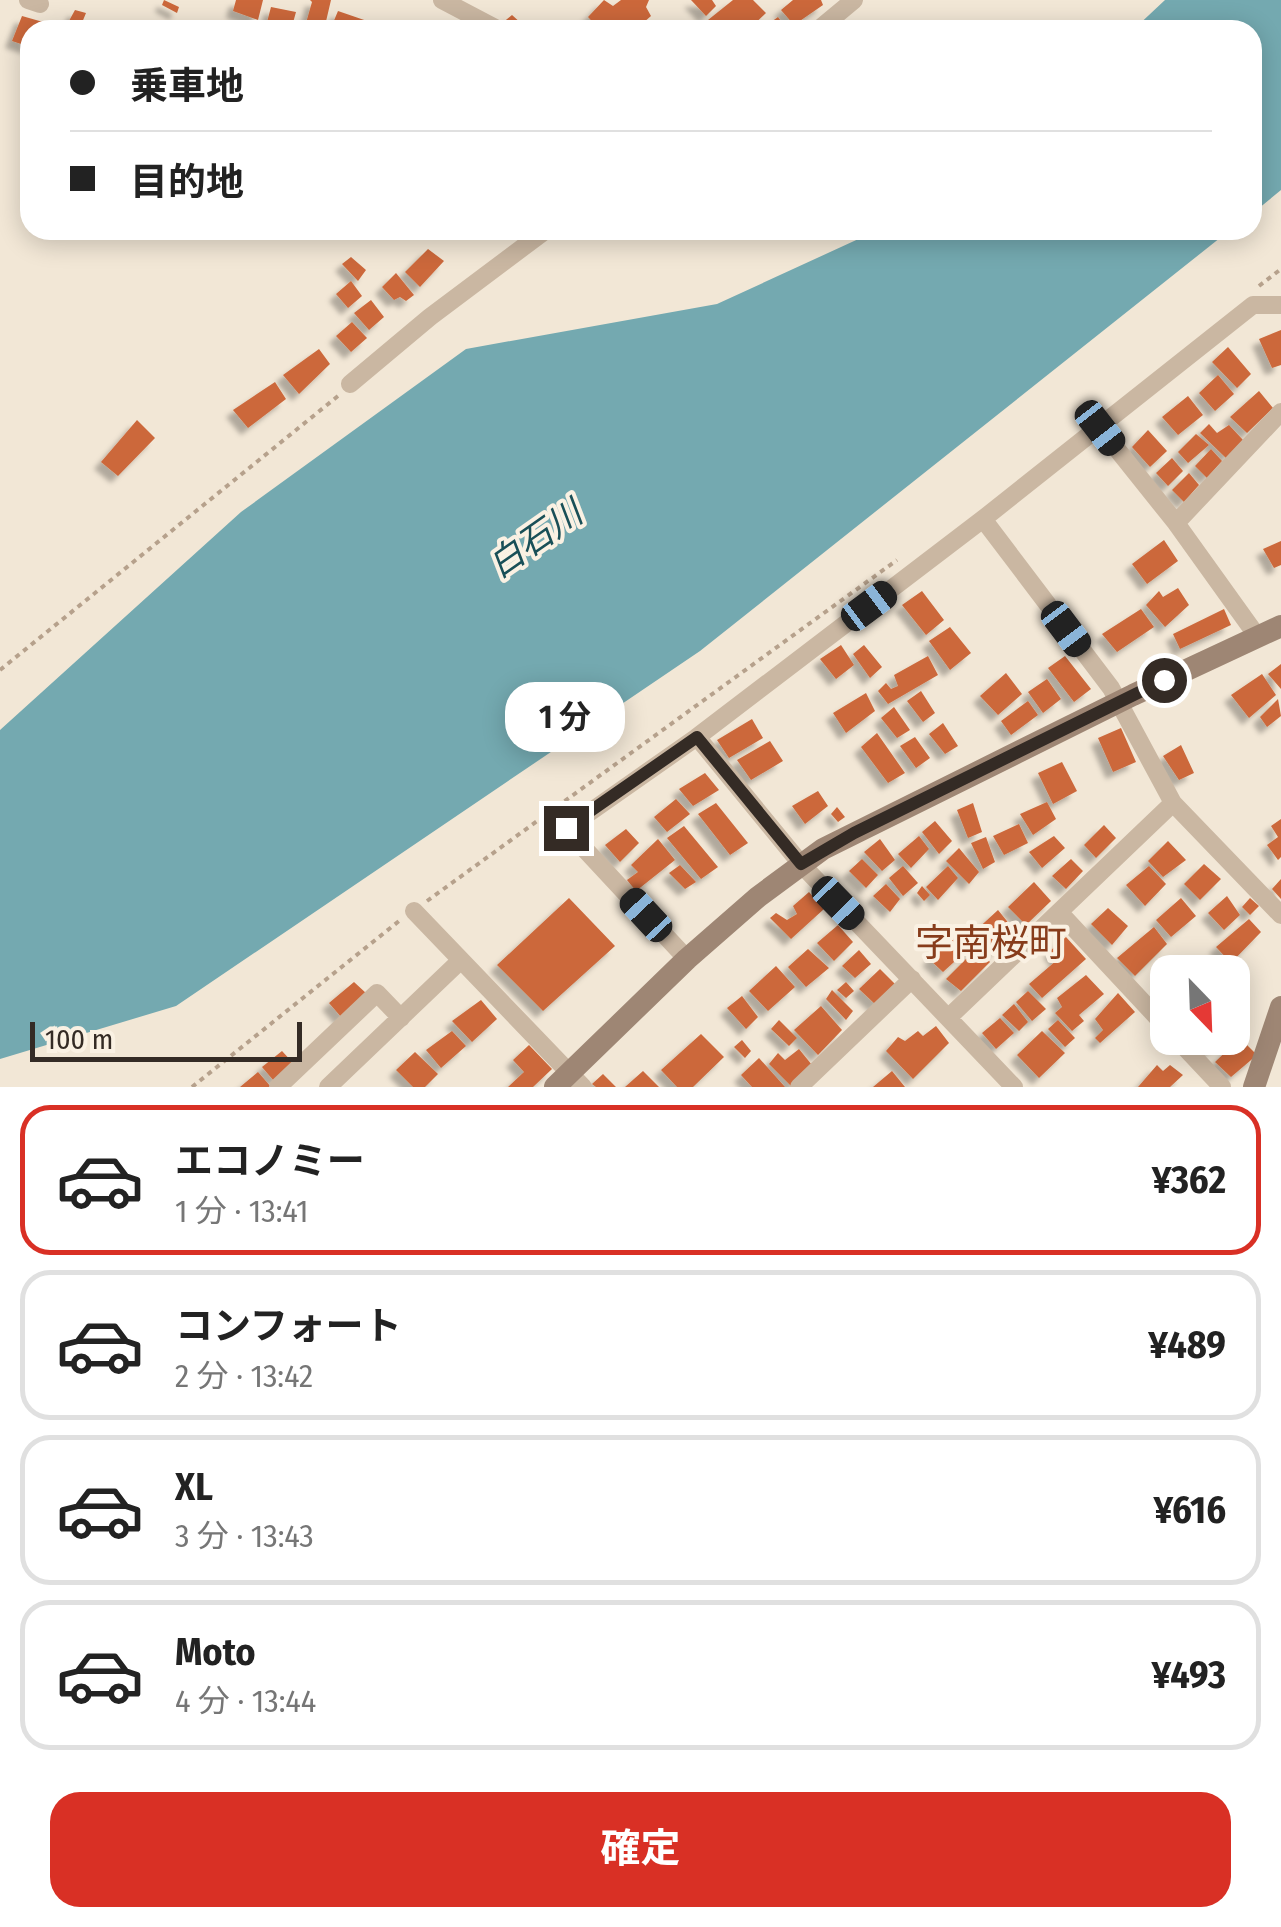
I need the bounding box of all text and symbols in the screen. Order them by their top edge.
text: 乗車地 [130,63,244,109]
text: 目的地 [130,159,244,205]
car [1070,395,1130,461]
water label: 白石川 [480,489,593,586]
car [836,576,902,636]
car [1036,596,1096,662]
route start [1142,658,1187,703]
callout: 1 分 [506,683,626,753]
text: 1 分 [539,698,591,736]
route end [544,806,589,851]
car [806,871,870,935]
car [615,883,677,947]
district label: 字南桜町 [915,920,1067,966]
north arrow [1150,955,1250,1055]
map controls [1150,955,1250,1055]
scale bar [30,1017,302,1062]
text: 100 m [45,1023,113,1056]
icon: car [55,1135,145,1225]
text: エコノミー [175,1138,365,1184]
text: ¥362 [1152,1157,1226,1203]
text: 1 分 · 13:41 [175,1192,309,1230]
icon: car [55,1300,145,1390]
text: コンフォート [175,1303,402,1349]
text: ¥489 [1148,1322,1226,1368]
text: 2 分 · 13:42 [175,1357,313,1395]
text: XL [175,1464,213,1510]
icon: car [55,1465,145,1555]
text: ¥616 [1154,1487,1226,1533]
text: 3 分 · 13:43 [175,1517,314,1555]
text: Moto [175,1629,256,1675]
icon: car [55,1630,145,1720]
text: ¥493 [1151,1652,1226,1698]
text: 4 分 · 13:44 [175,1682,316,1720]
button: 確定 [50,1792,1231,1907]

